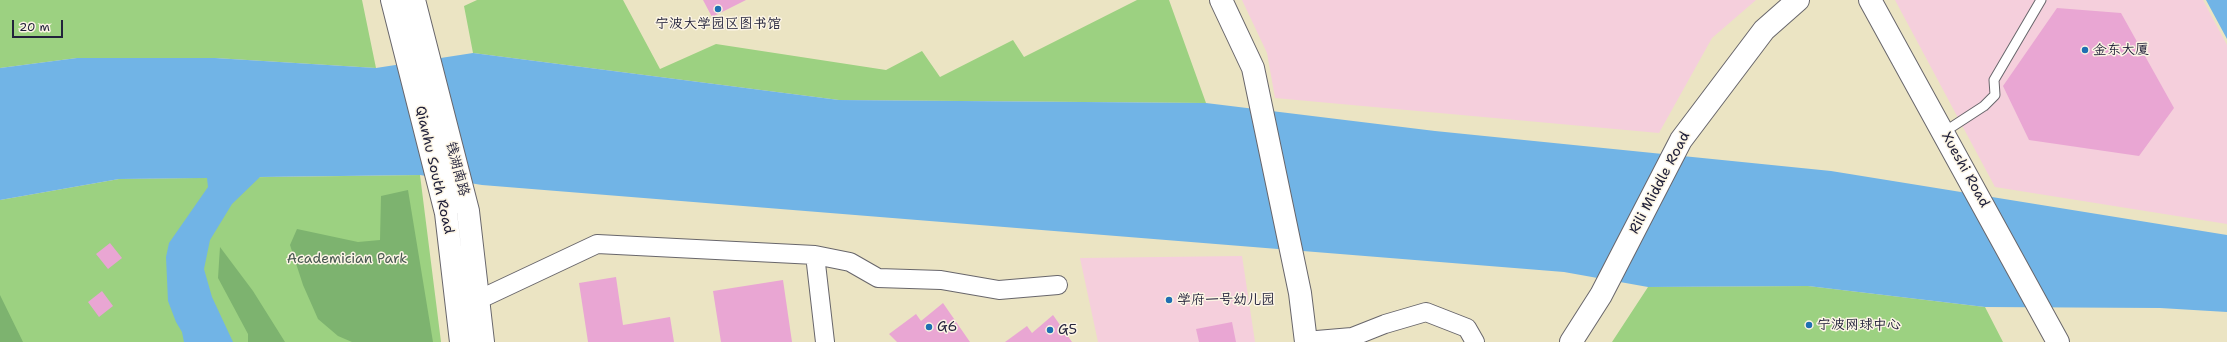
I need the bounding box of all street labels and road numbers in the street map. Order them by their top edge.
street label: Qianhu South Road [411,104,457,236]
street label: Rili Middle Road [1626,129,1694,237]
street label: Xueshi Road [1937,129,1993,211]
street label: 钱湖南路 [442,140,472,198]

